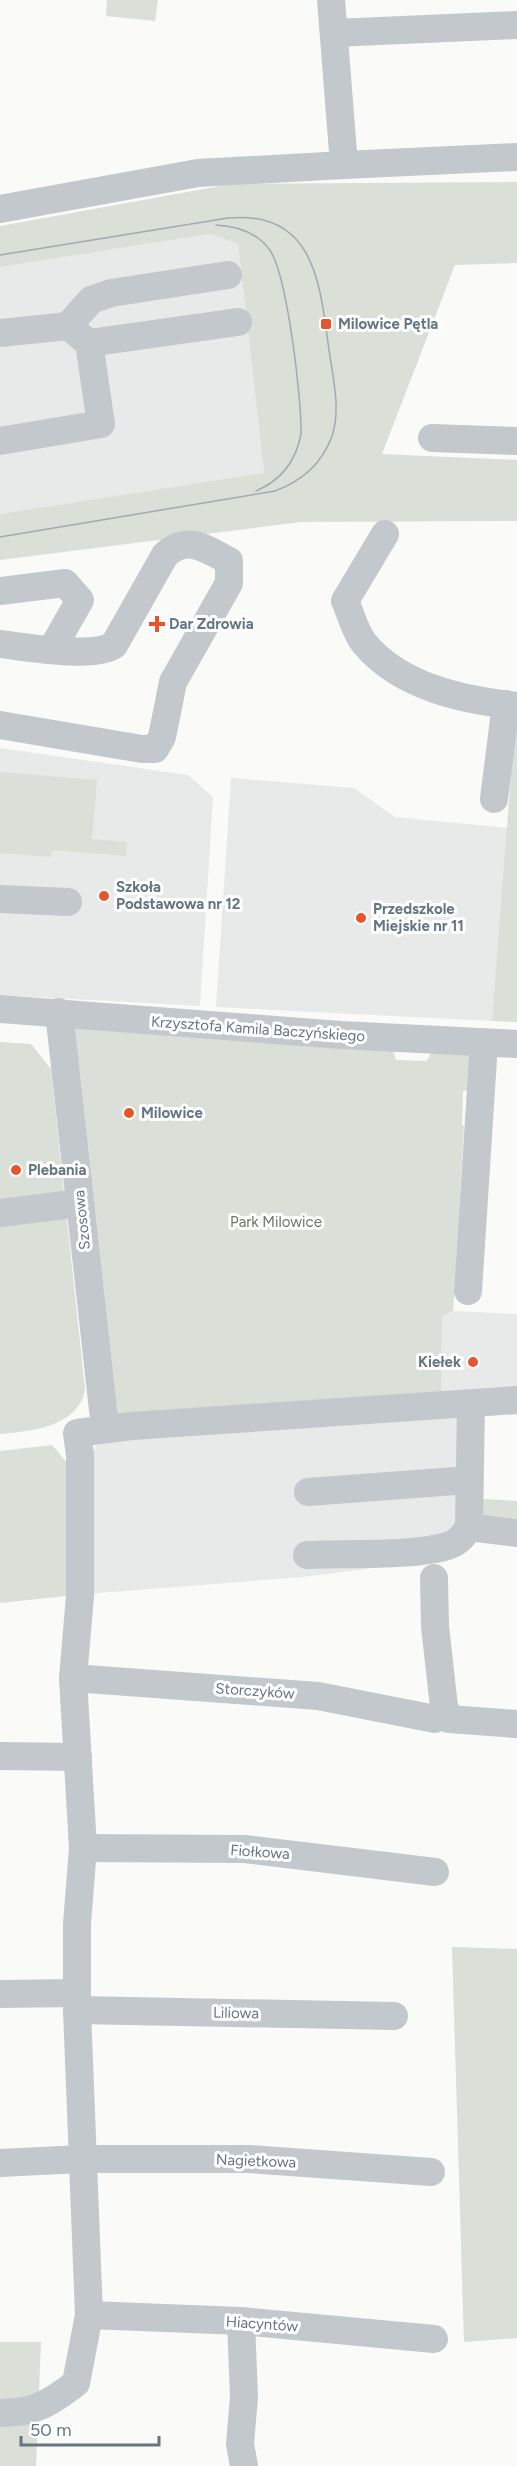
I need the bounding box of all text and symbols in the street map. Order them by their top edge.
place label: Milowice Pętla [338,315,438,333]
marker: Milowice Pętla [319,317,333,331]
place label: Dar Zdrowia [169,615,254,633]
marker: Dar Zdrowia [150,617,164,631]
place label: Szkoła Podstawowa nr 12 [116,878,241,913]
marker: Szkoła Podstawowa nr 12 [97,889,111,903]
place label: Przedszkole Miejskie nr 11 [373,900,464,935]
marker: Przedszkole Miejskie nr 11 [354,911,368,925]
street label: Krzysztofa Kamila Baczyńskiego [150,1013,366,1045]
place label: Milowice [141,1104,204,1122]
marker: Milowice [122,1106,136,1120]
place label: Plebania [28,1161,86,1179]
marker: Plebania [9,1163,23,1177]
street label: Szosowa [70,1189,94,1251]
park label: Park Milowice [230,1213,322,1231]
place label: Kiełek [418,1353,461,1371]
marker: Kiełek [466,1355,480,1369]
street label: Storczyków [215,1679,295,1703]
street label: Fiołkowa [230,1841,290,1863]
street label: Liliowa [213,2004,259,2022]
street label: Nagietkowa [216,2151,296,2171]
street label: Hiacyntów [225,2312,299,2336]
scale bar [21,2409,159,2447]
text: 50 m [30,2419,72,2441]

